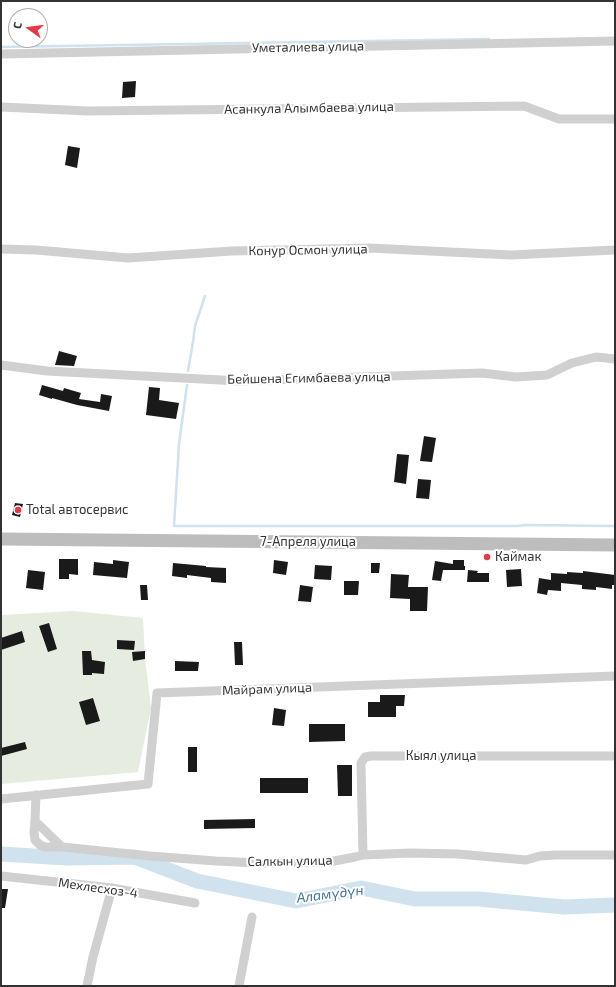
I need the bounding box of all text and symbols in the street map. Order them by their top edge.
north arrow [8,8,48,48]
text: С [10,21,24,30]
street label: Уметалиева улица [252,38,364,56]
street label: Асанкула Алымбаева улица [224,99,394,117]
street label: Конур Осмон улица [248,241,368,259]
street label: Бейшена Егимбаева улица [227,369,391,387]
place label: Total автосервис [26,502,128,518]
marker: Total автосервис [13,505,23,515]
street label: 7-Апреля улица [260,534,356,550]
place label: Каймак [495,549,541,565]
marker: Каймак [482,552,492,562]
street label: Майрам улица [222,680,312,698]
street label: Кыял улица [406,748,476,764]
street label: Салкын улица [247,852,333,870]
street label: Мехлесхоз-4 [57,875,139,901]
water label: Аламүдүн [296,882,364,906]

